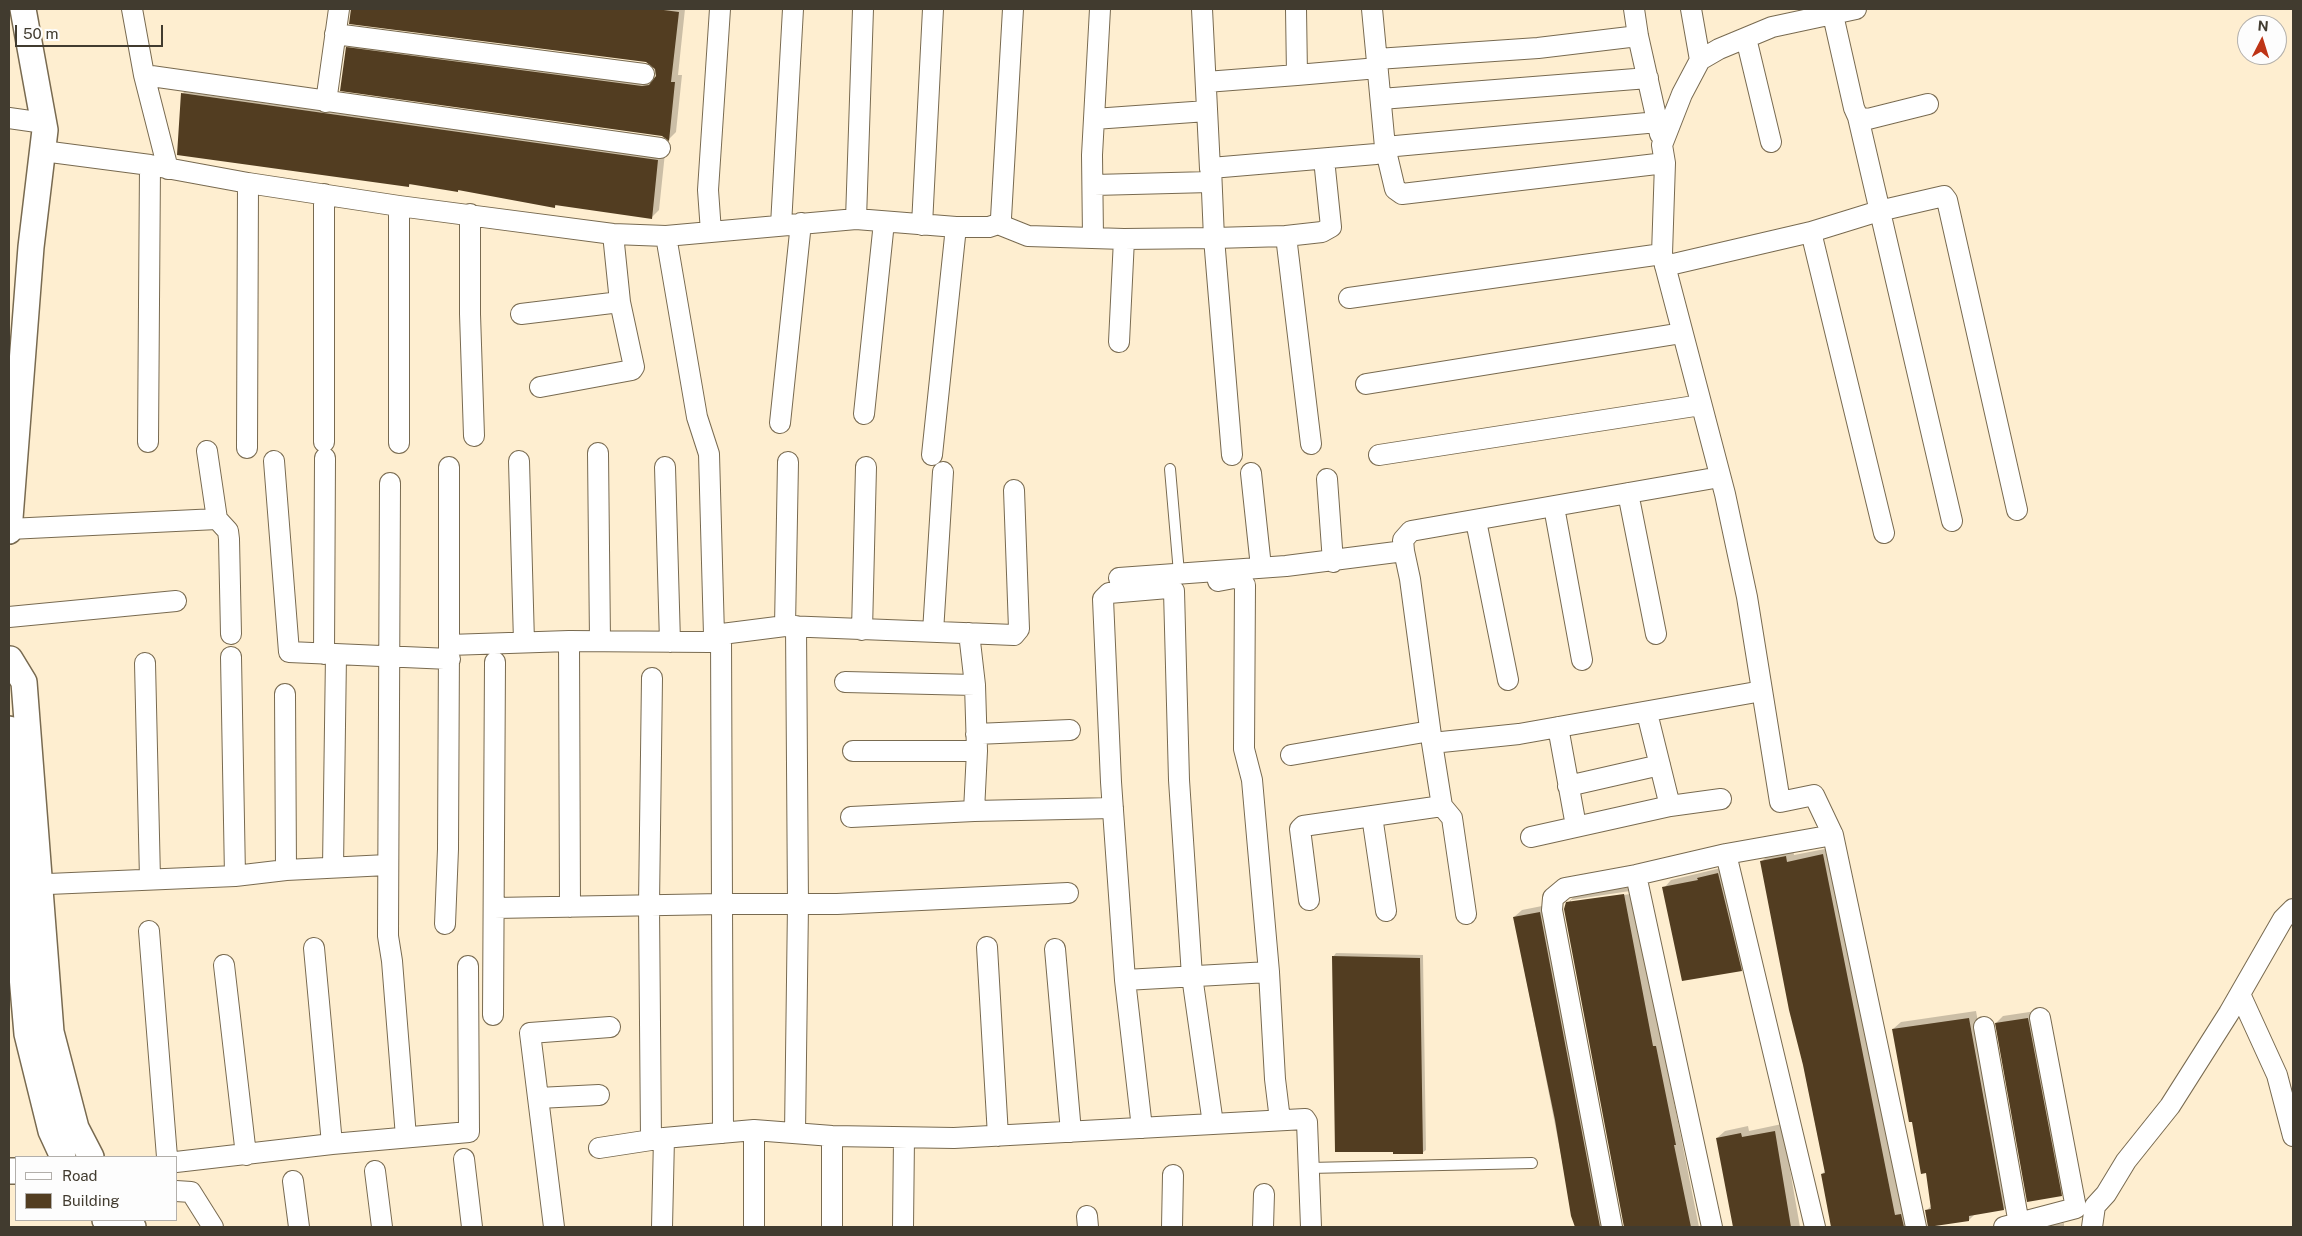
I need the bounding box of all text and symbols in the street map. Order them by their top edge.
scale bar [18,15,165,47]
north arrow [2237,15,2287,65]
text: N [2257,18,2269,34]
text: 50 m [23,25,58,42]
legend [15,1156,178,1221]
text: Road [62,1167,98,1184]
text: Building [62,1192,120,1209]

